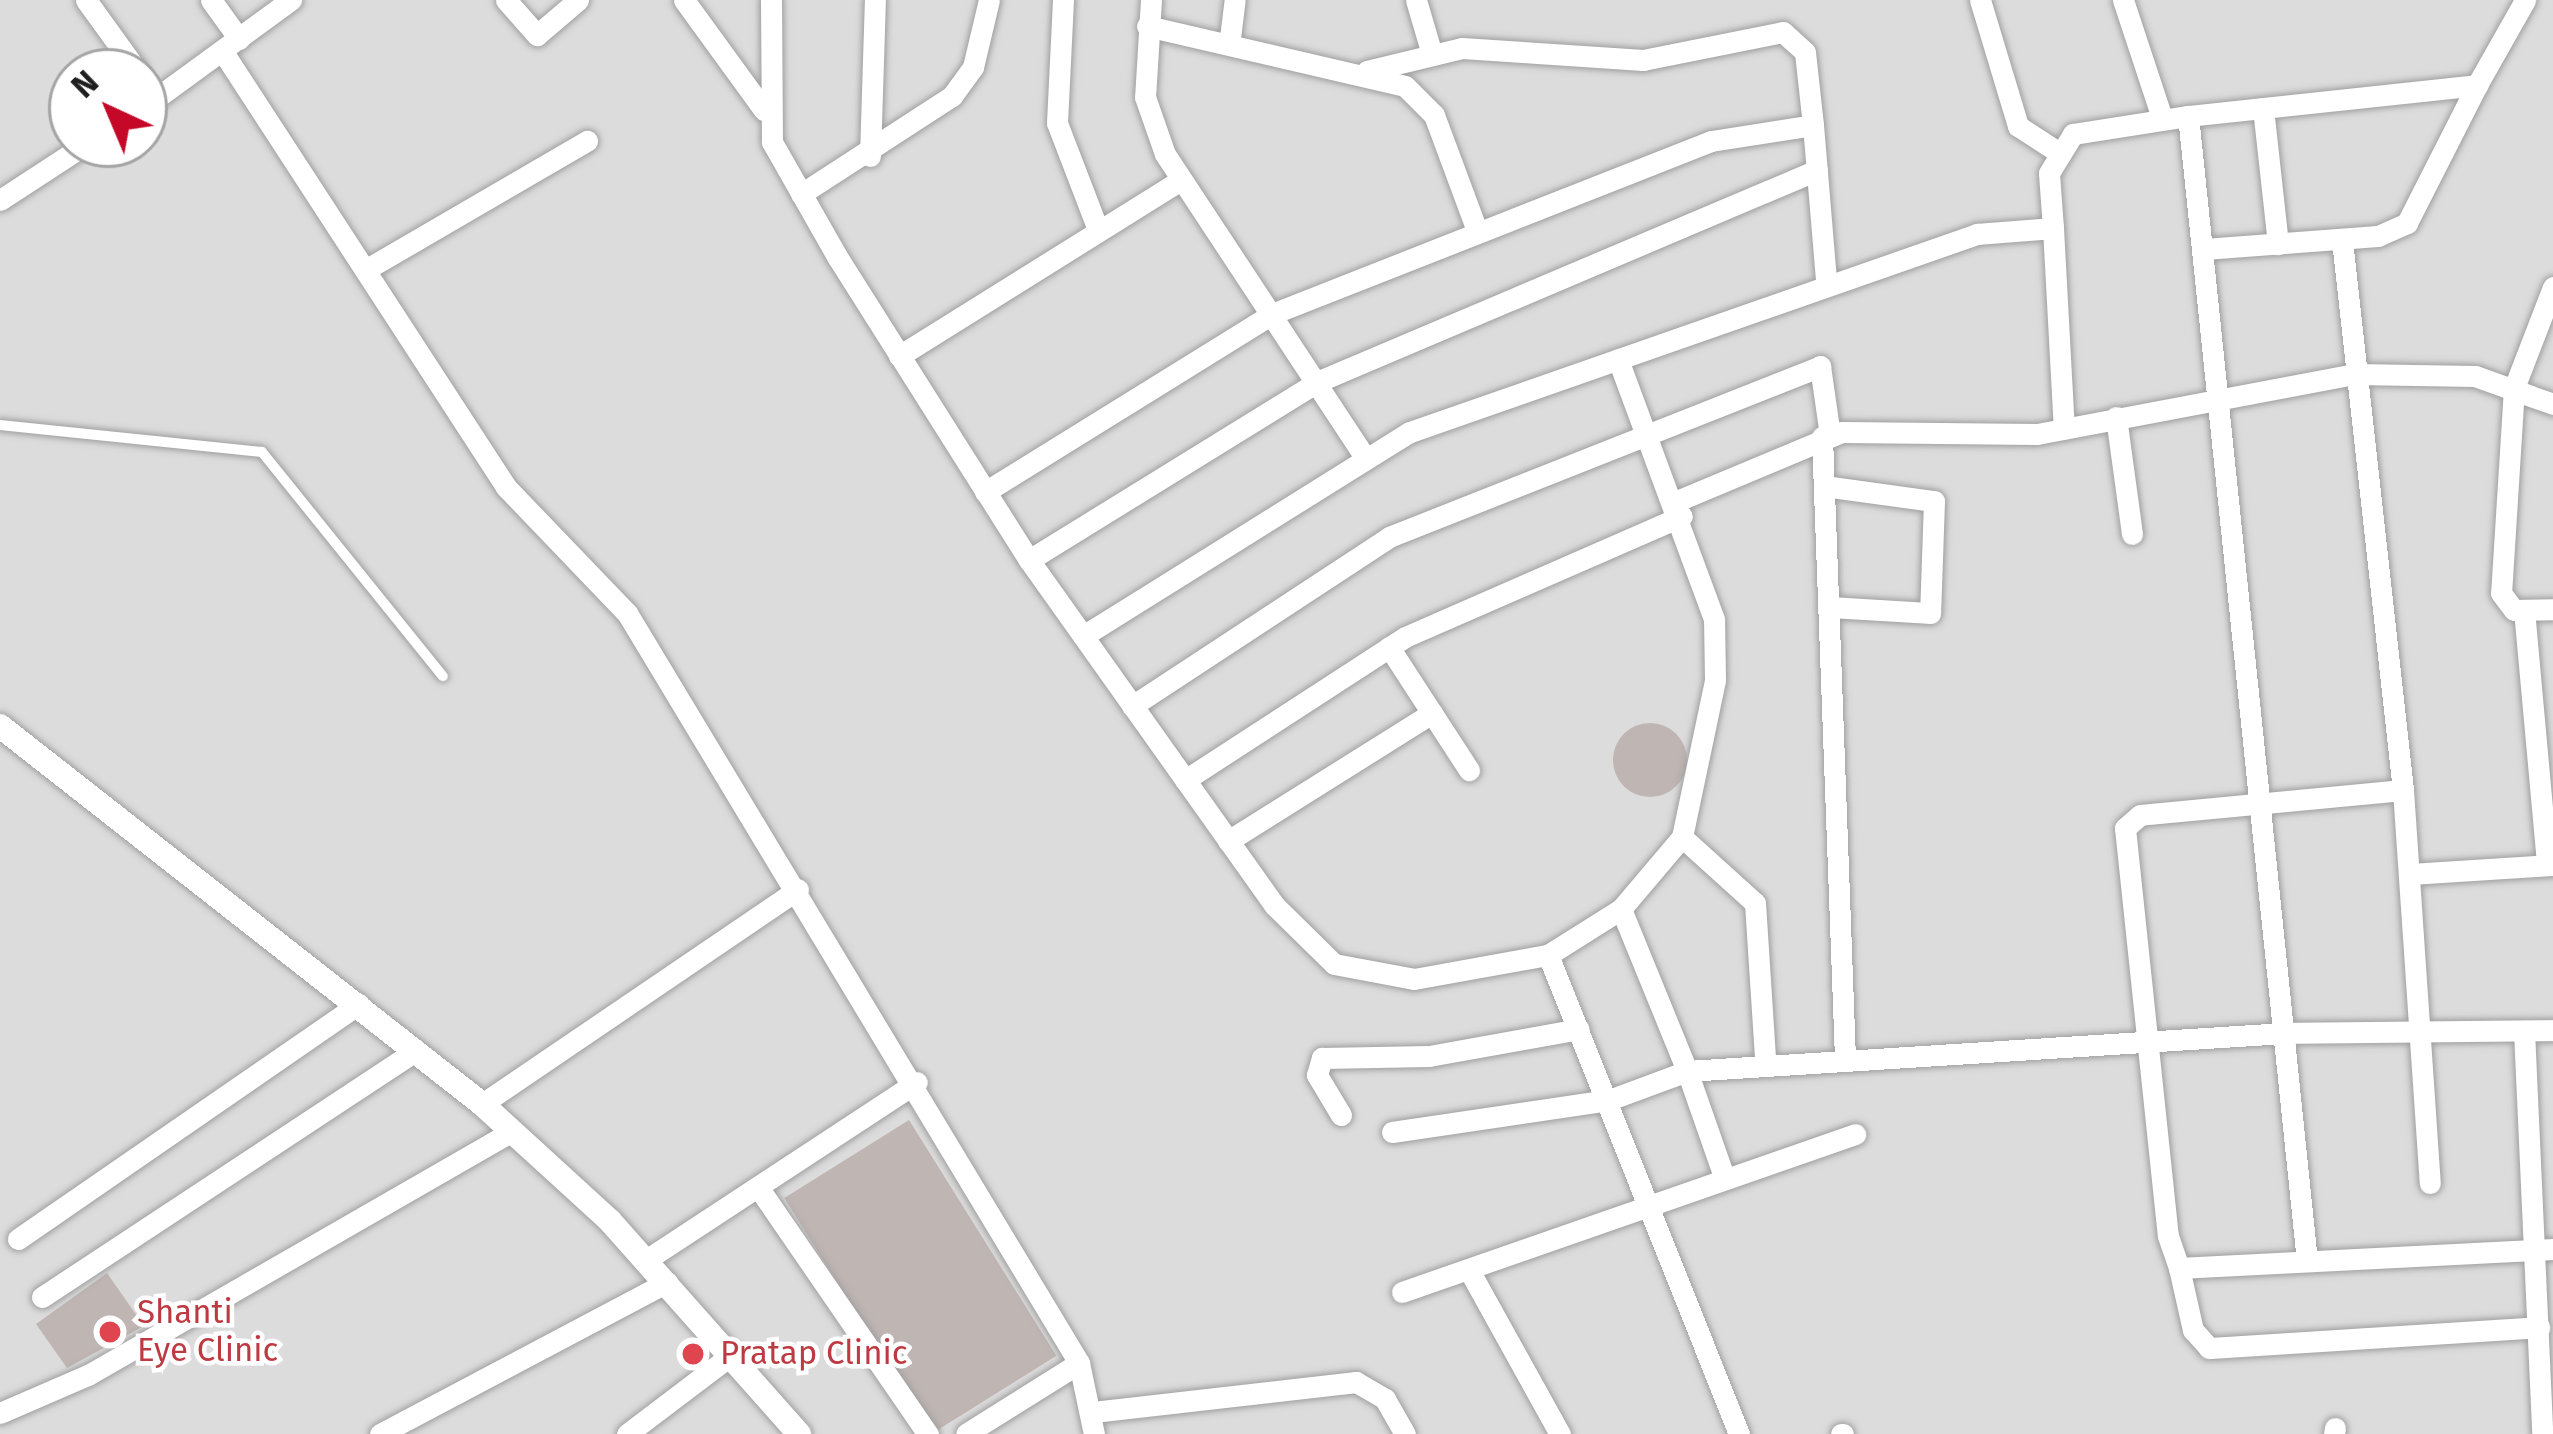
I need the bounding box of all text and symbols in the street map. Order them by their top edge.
north arrow [48,48,168,168]
text: N [63,62,107,106]
place label: Shanti Eye Clinic [137,1293,278,1371]
marker: Shanti Eye Clinic [94,1316,126,1348]
place label: Pratap Clinic [720,1334,908,1374]
marker: Pratap Clinic [677,1338,709,1370]

